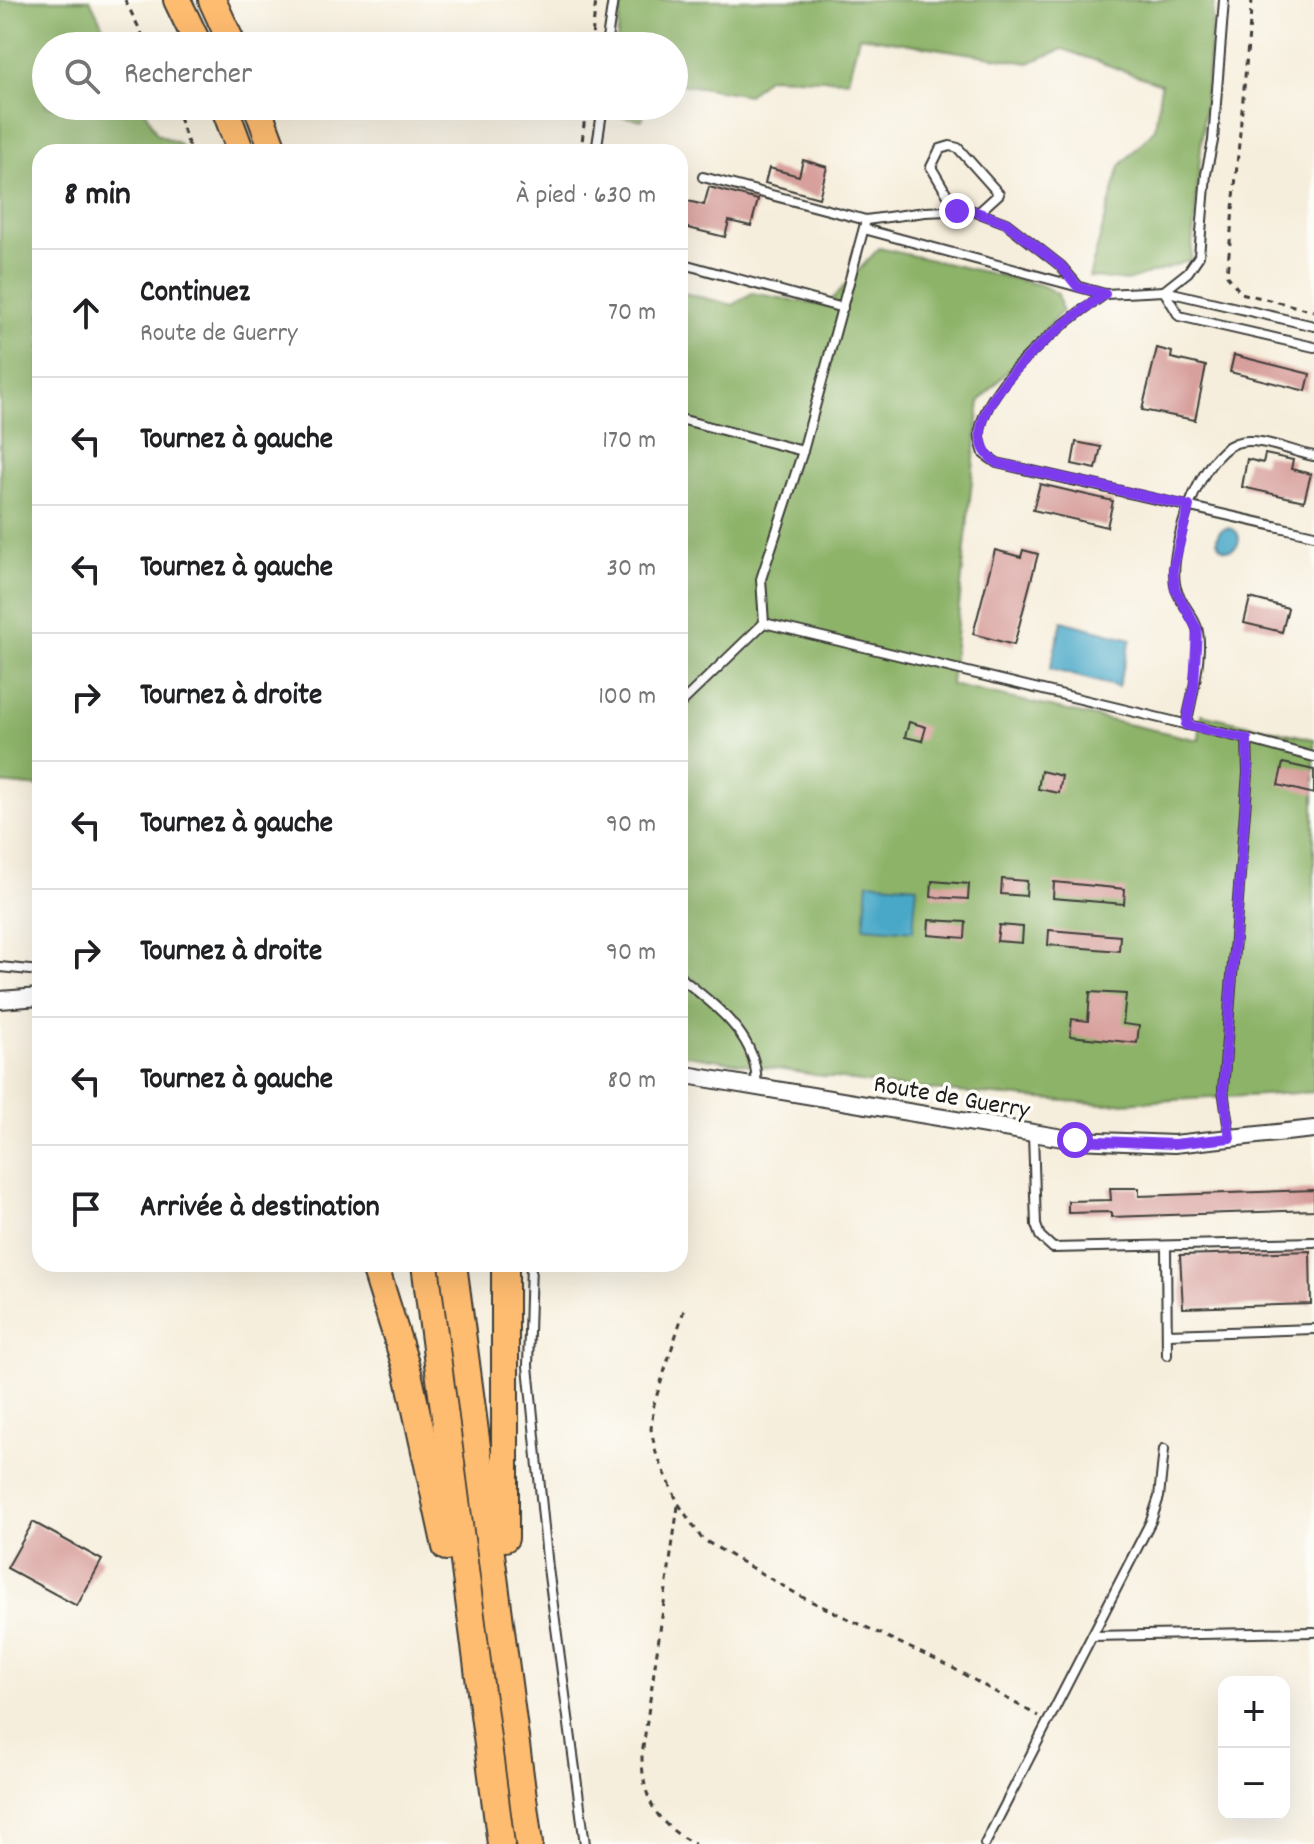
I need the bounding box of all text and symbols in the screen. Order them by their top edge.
search box [32,32,688,120]
icon: search [60,54,104,98]
text: Rechercher [124,55,252,98]
text: 8 min [64,172,131,221]
text: À pied · 630 m [516,178,656,215]
route end [939,193,975,229]
text: Continuez [140,273,250,316]
icon: ahead [64,291,108,335]
text: 70 m [608,295,656,332]
text: Route de Guerry [140,316,298,353]
icon: left [64,419,108,463]
text: Tournez à gauche [140,420,333,463]
text: 170 m [602,423,656,460]
icon: left [64,547,108,591]
text: Tournez à gauche [140,548,333,591]
text: 30 m [606,551,656,588]
icon: right [64,675,108,719]
text: Tournez à droite [140,676,322,719]
text: 100 m [598,679,656,716]
icon: left [64,803,108,847]
text: Tournez à gauche [140,804,333,847]
text: 90 m [606,807,656,844]
icon: right [64,931,108,975]
text: Tournez à droite [140,932,322,975]
text: 90 m [606,935,656,972]
icon: left [64,1059,108,1103]
text: Tournez à gauche [140,1060,333,1103]
text: 80 m [608,1063,656,1100]
street label: Route de Guerry [871,1067,1033,1130]
route start [1057,1122,1093,1158]
icon: arrive [64,1187,108,1231]
text: Arrivée à destination [140,1188,380,1231]
map controls [1218,1676,1290,1820]
button: + [1218,1676,1290,1748]
button: − [1218,1748,1290,1820]

